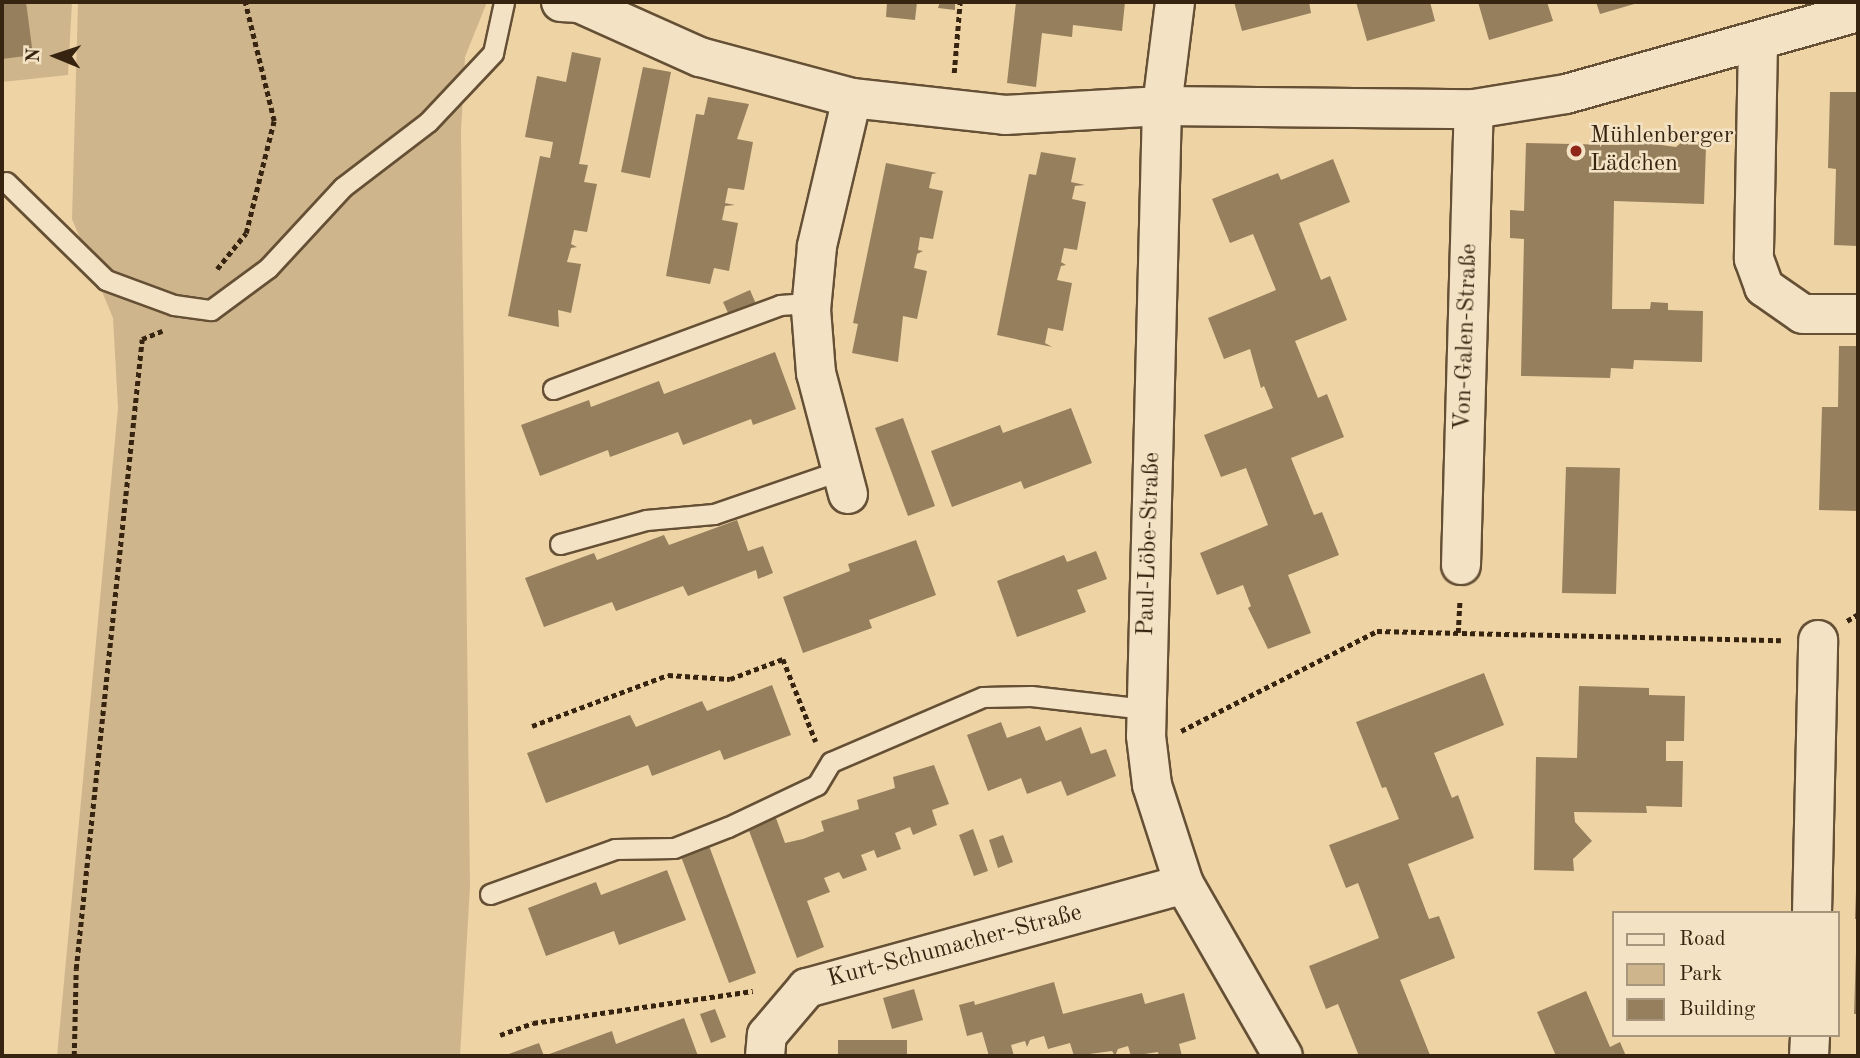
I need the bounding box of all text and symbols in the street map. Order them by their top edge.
north arrow [21,21,91,91]
text: N [25,48,44,63]
place label: Mühlenberger Lädchen [1590,123,1733,179]
marker: Mühlenberger Lädchen [1568,143,1584,159]
street label: Von-Galen-Straße [1449,243,1485,431]
street label: Paul-Löbe-Straße [1132,451,1168,637]
street label: Kurt-Schumacher-Straße [825,899,1085,995]
legend [1612,911,1839,1037]
text: Road [1679,929,1726,950]
text: Park [1679,964,1722,985]
text: Building [1679,999,1755,1020]

